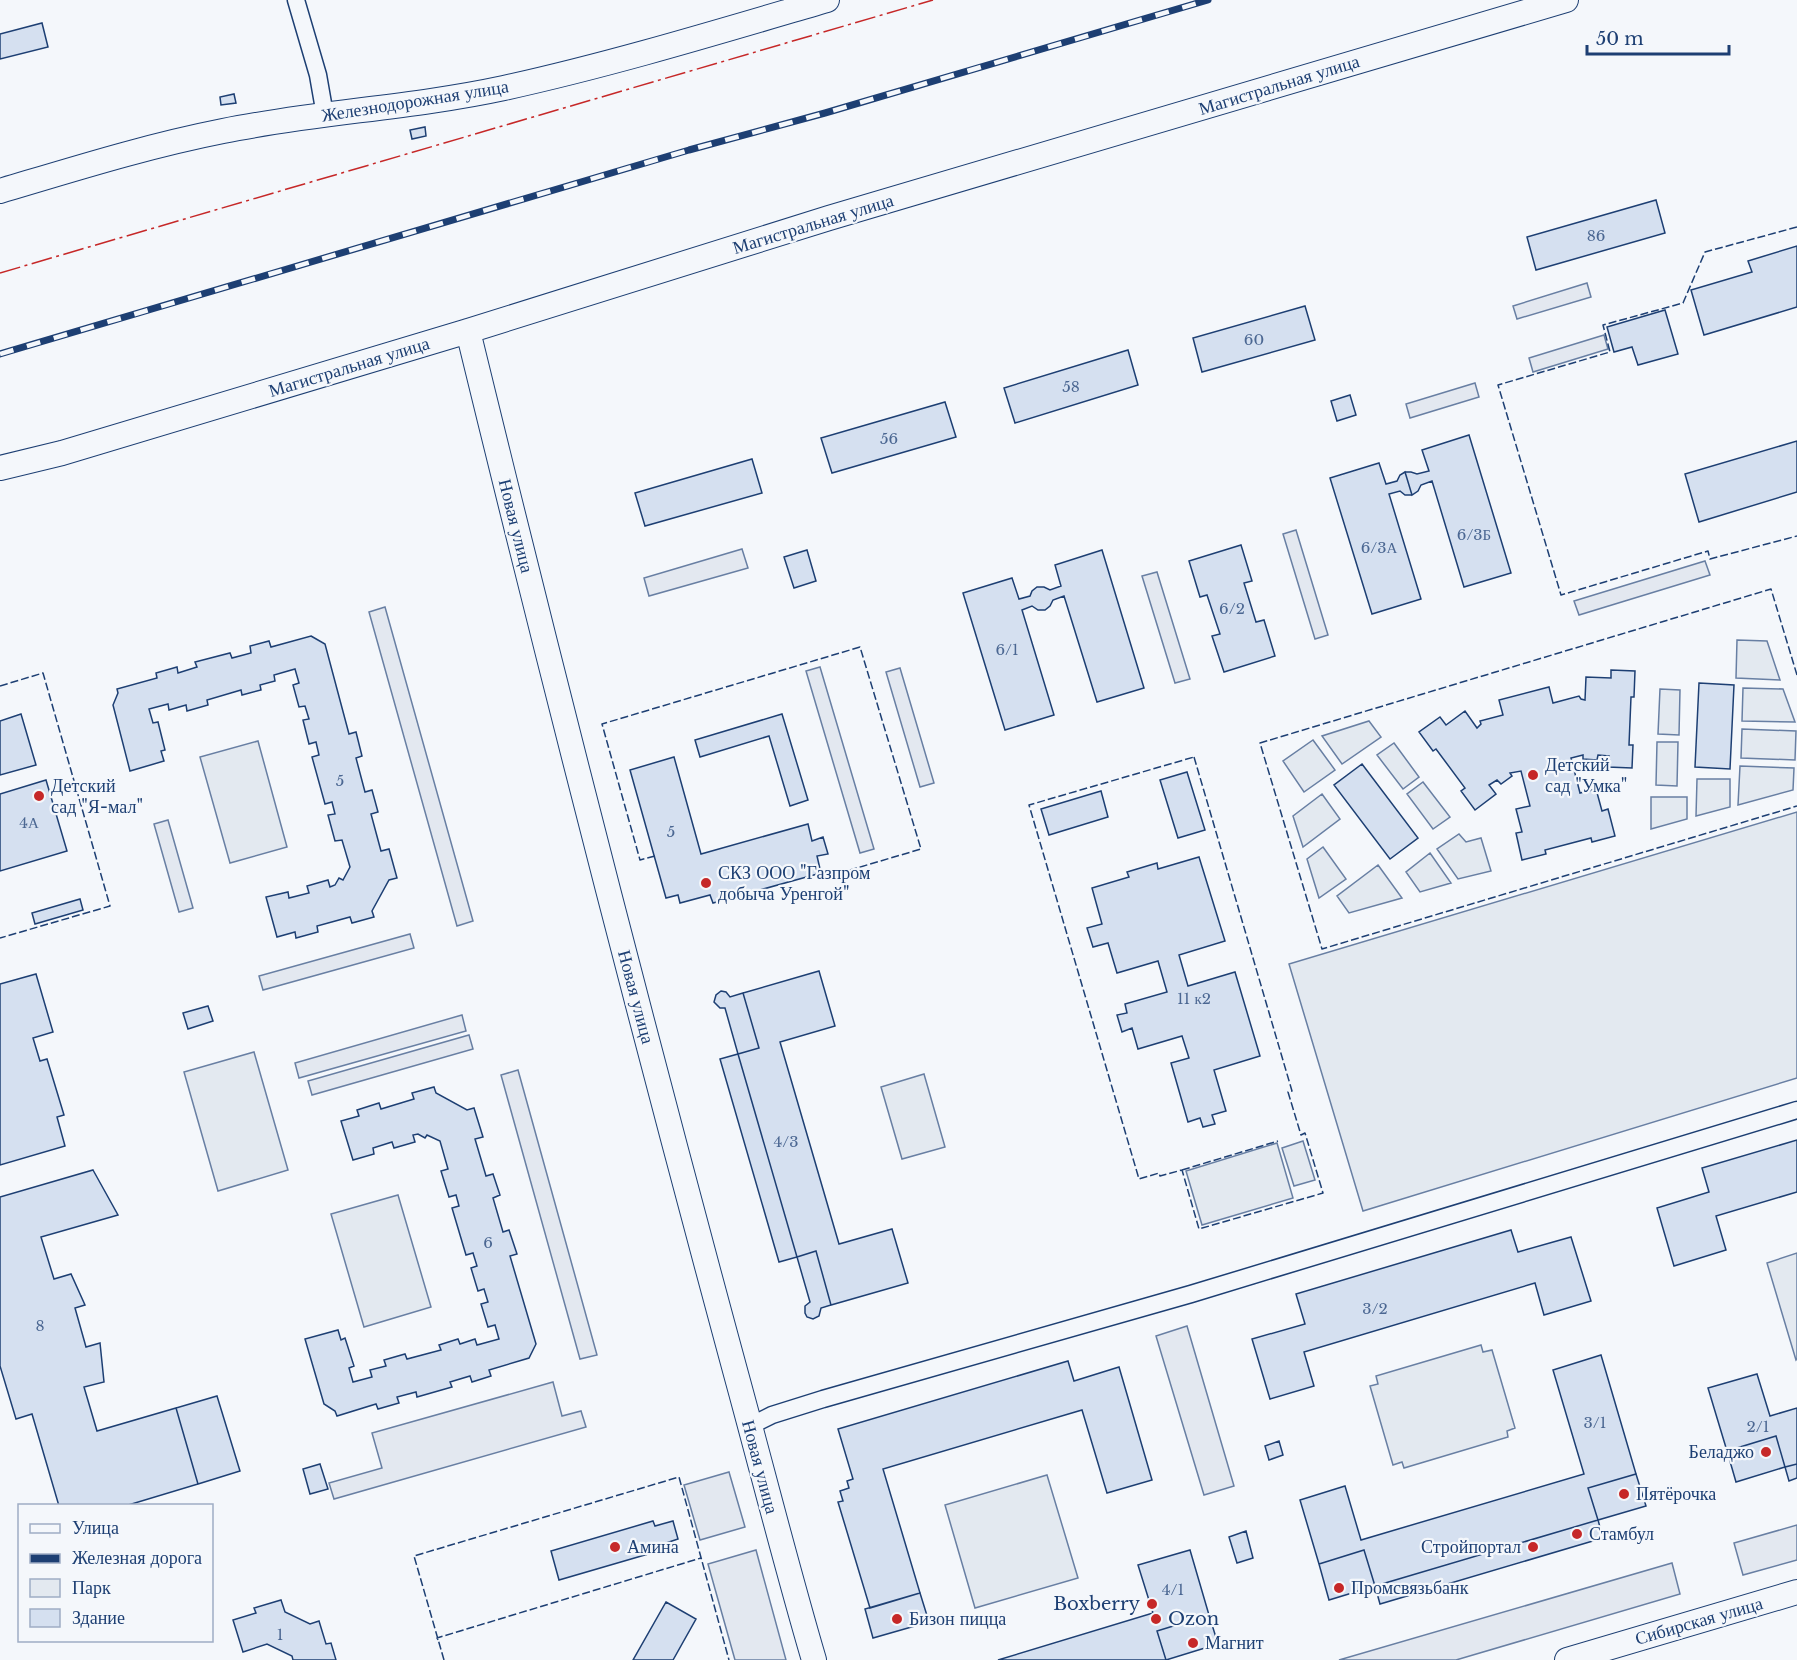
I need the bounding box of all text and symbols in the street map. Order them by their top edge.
scale bar [1587,18,1730,56]
text: 50 m [1596,28,1644,50]
street label: Магистральная улица [1196,50,1362,120]
street label: Железнодорожная улица [320,75,510,127]
street label: Магистральная улица [730,189,896,259]
house number: 86 [1587,226,1605,245]
house number: 60 [1244,330,1264,349]
street label: Магистральная улица [266,332,432,402]
house number: 58 [1062,377,1080,396]
house number: 56 [880,429,898,448]
street label: Новая улица [494,477,538,575]
house number: 6/3Б [1457,525,1491,544]
house number: 6/3А [1361,538,1397,557]
house number: 6/2 [1219,599,1245,618]
house number: 6/1 [995,640,1019,659]
place label: Детский сад "Умка" [1545,754,1627,797]
marker: Детский сад "Умка" [1526,768,1540,782]
house number: 5 [336,771,344,790]
place label: Детский сад "Я-мал" [51,775,143,818]
marker: Детский сад "Я-мал" [32,789,46,803]
house number: 4А [19,813,39,832]
house number: 5 [667,822,675,841]
place label: СКЗ ООО "Газпром добыча Уренгой" [718,862,870,905]
marker: СКЗ ООО "Газпром добыча Уренгой" [699,876,713,890]
street label: Новая улица [613,948,659,1046]
house number: 11 к2 [1177,989,1211,1008]
house number: 4/3 [774,1132,798,1151]
house number: 6 [483,1233,493,1252]
house number: 3/2 [1362,1299,1388,1318]
house number: 8 [35,1316,45,1335]
house number: 3/1 [1584,1413,1606,1432]
house number: 2/1 [1747,1417,1769,1436]
street label: Новая улица [737,1418,783,1516]
place label: Беладжо [1689,1441,1754,1463]
marker: Беладжо [1759,1445,1773,1459]
place label: Пятёрочка [1636,1483,1716,1505]
marker: Пятёрочка [1617,1487,1631,1501]
legend [18,1504,213,1642]
text: Улица [72,1517,119,1539]
place label: Стамбул [1589,1523,1654,1545]
marker: Стамбул [1570,1527,1584,1541]
place label: Амина [627,1536,679,1558]
place label: Стройпортал [1421,1536,1521,1558]
marker: Амина [608,1540,622,1554]
marker: Стройпортал [1526,1540,1540,1554]
text: Железная дорога [72,1547,202,1569]
text: Парк [72,1577,111,1599]
place label: Промсвязьбанк [1351,1577,1469,1599]
house number: 4/1 [1162,1580,1184,1599]
marker: Промсвязьбанк [1332,1581,1346,1595]
street label: Сибирская улица [1633,1592,1765,1650]
place label: Boxberry [1053,1593,1140,1615]
marker: Boxberry [1145,1597,1159,1611]
text: Здание [72,1607,125,1629]
place label: Бизон пицца [909,1608,1006,1630]
place label: Ozon [1168,1608,1219,1630]
marker: Бизон пицца [890,1612,904,1626]
marker: Ozon [1149,1612,1163,1626]
house number: 1 [277,1625,283,1644]
place label: Магнит [1205,1632,1264,1654]
marker: Магнит [1186,1636,1200,1650]

